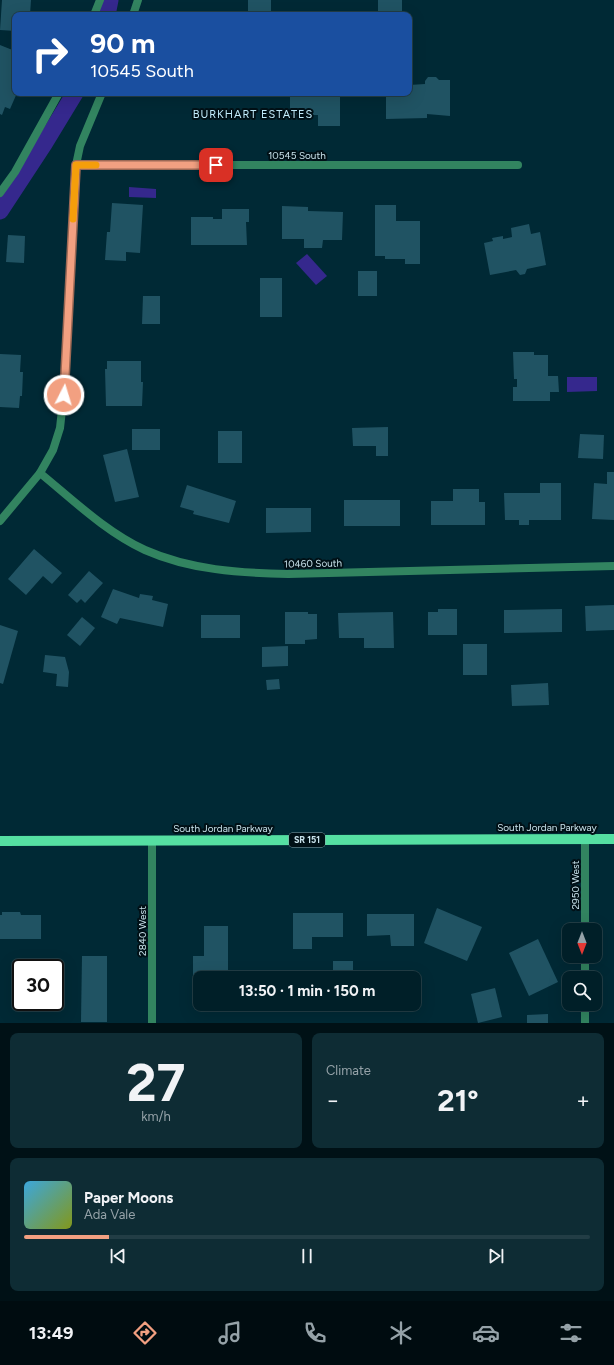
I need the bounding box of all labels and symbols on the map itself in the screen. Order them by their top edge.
district label: BURKHART ESTATES [193,108,313,121]
pin [199,148,233,182]
street label: 10545 South [268,149,326,162]
position arrow [43,374,85,416]
street label: 10460 South [284,556,343,571]
street label: South Jordan Parkway [497,821,598,834]
street label: South Jordan Parkway [173,822,274,835]
road number: SR 151 [289,833,325,847]
street label: 2950 West [569,860,582,909]
street label: 2840 West [136,906,149,956]
north arrow [562,923,602,963]
speed limit sign: 30 [12,959,64,1011]

